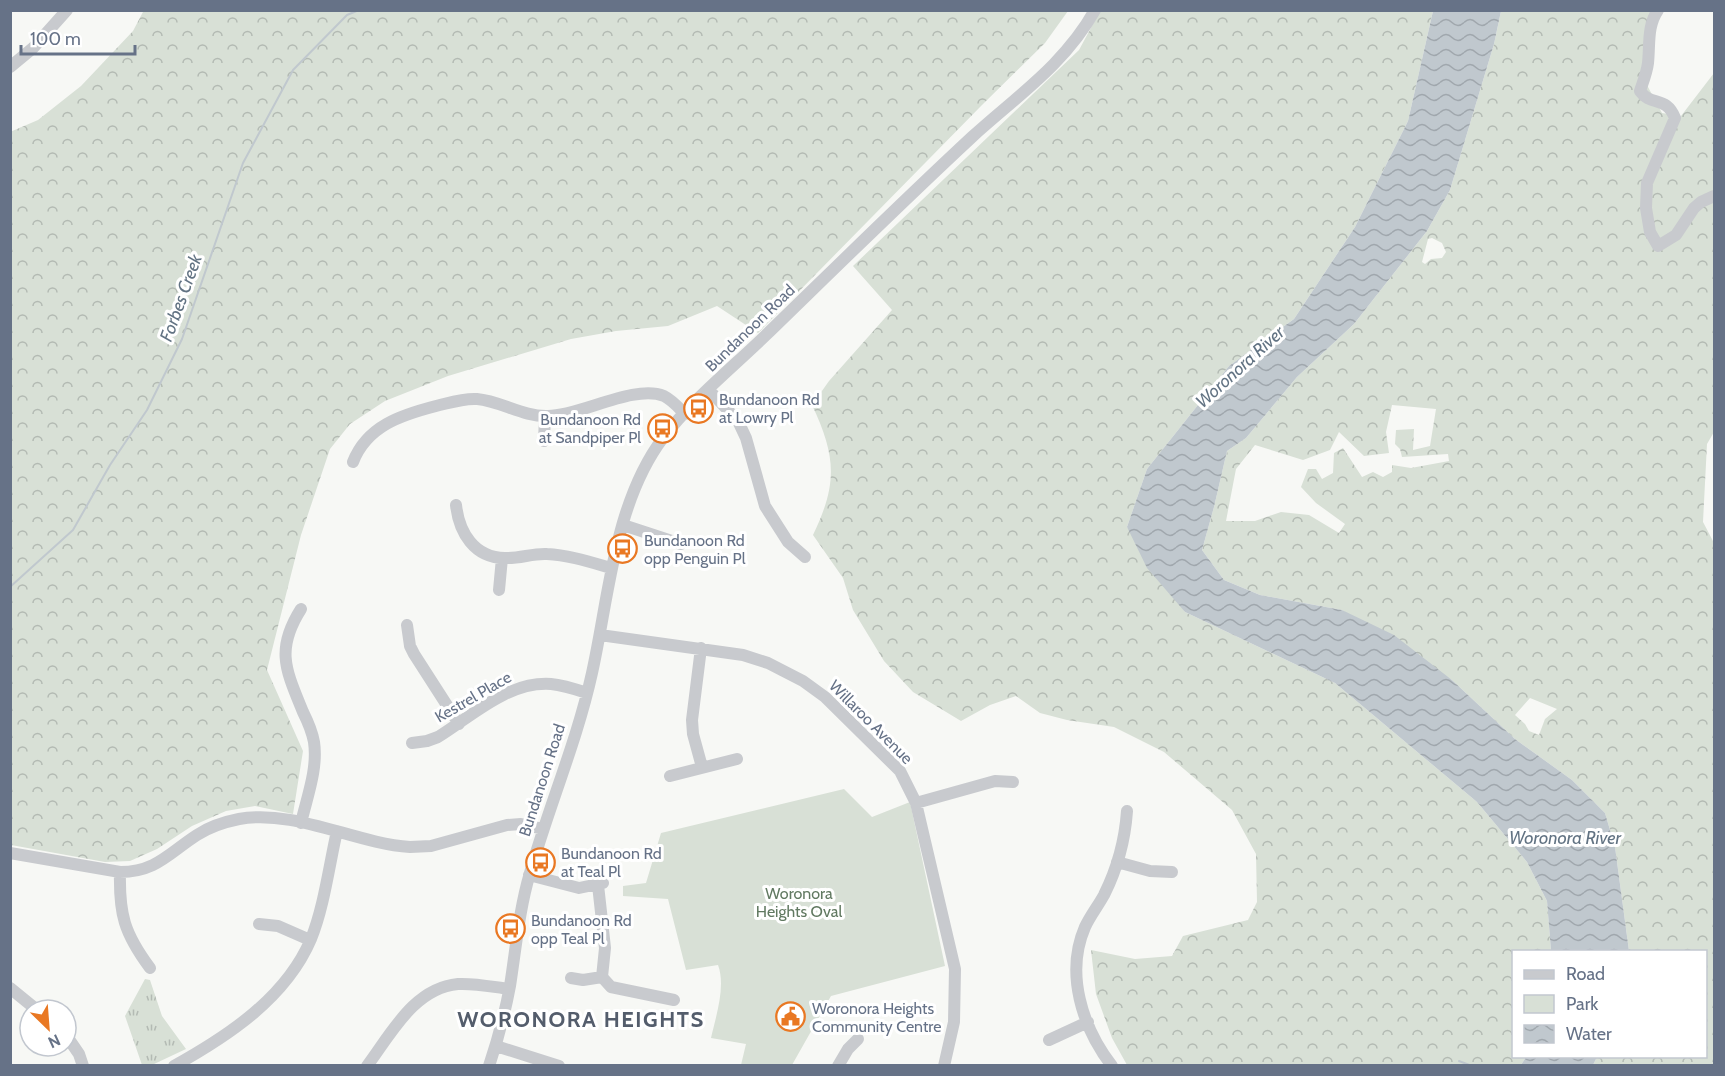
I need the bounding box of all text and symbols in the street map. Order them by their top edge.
scale bar [21,18,135,56]
text: 100 m [30,28,81,50]
water label: Forbes Creek [155,250,207,345]
street label: Bundanoon Road [701,280,799,376]
water label: Woronora River [1191,320,1290,413]
place label: Bundanoon Rd at Lowry Pl [719,390,820,427]
bus stop icon: Bundanoon Rd at Lowry Pl [682,392,714,424]
place label: Bundanoon Rd at Sandpiper Pl [539,410,641,447]
bus stop icon: Bundanoon Rd at Sandpiper Pl [646,412,678,444]
place label: Bundanoon Rd opp Penguin Pl [644,531,746,568]
bus stop icon: Bundanoon Rd opp Penguin Pl [607,533,639,565]
street label: Kestrel Place [431,668,515,726]
street label: Willaroo Avenue [825,676,917,768]
street label: Bundanoon Road [515,721,569,839]
water label: Woronora River [1509,827,1623,849]
place label: Bundanoon Rd at Teal Pl [561,844,662,881]
bus stop icon: Bundanoon Rd at Teal Pl [524,846,556,878]
park label: Woronora Heights Oval [756,884,842,921]
place label: Bundanoon Rd opp Teal Pl [531,911,632,948]
bus stop icon: Bundanoon Rd opp Teal Pl [494,913,526,945]
legend [1512,950,1707,1058]
text: Road [1566,963,1605,985]
text: Park [1566,993,1599,1015]
north arrow [18,998,78,1058]
place label: Woronora Heights Community Centre [812,999,941,1036]
public building icon: Woronora Heights Community Centre [775,1001,807,1033]
district label: WORONORA HEIGHTS [457,1006,705,1033]
text: Water [1566,1023,1612,1045]
text: N [45,1030,63,1052]

